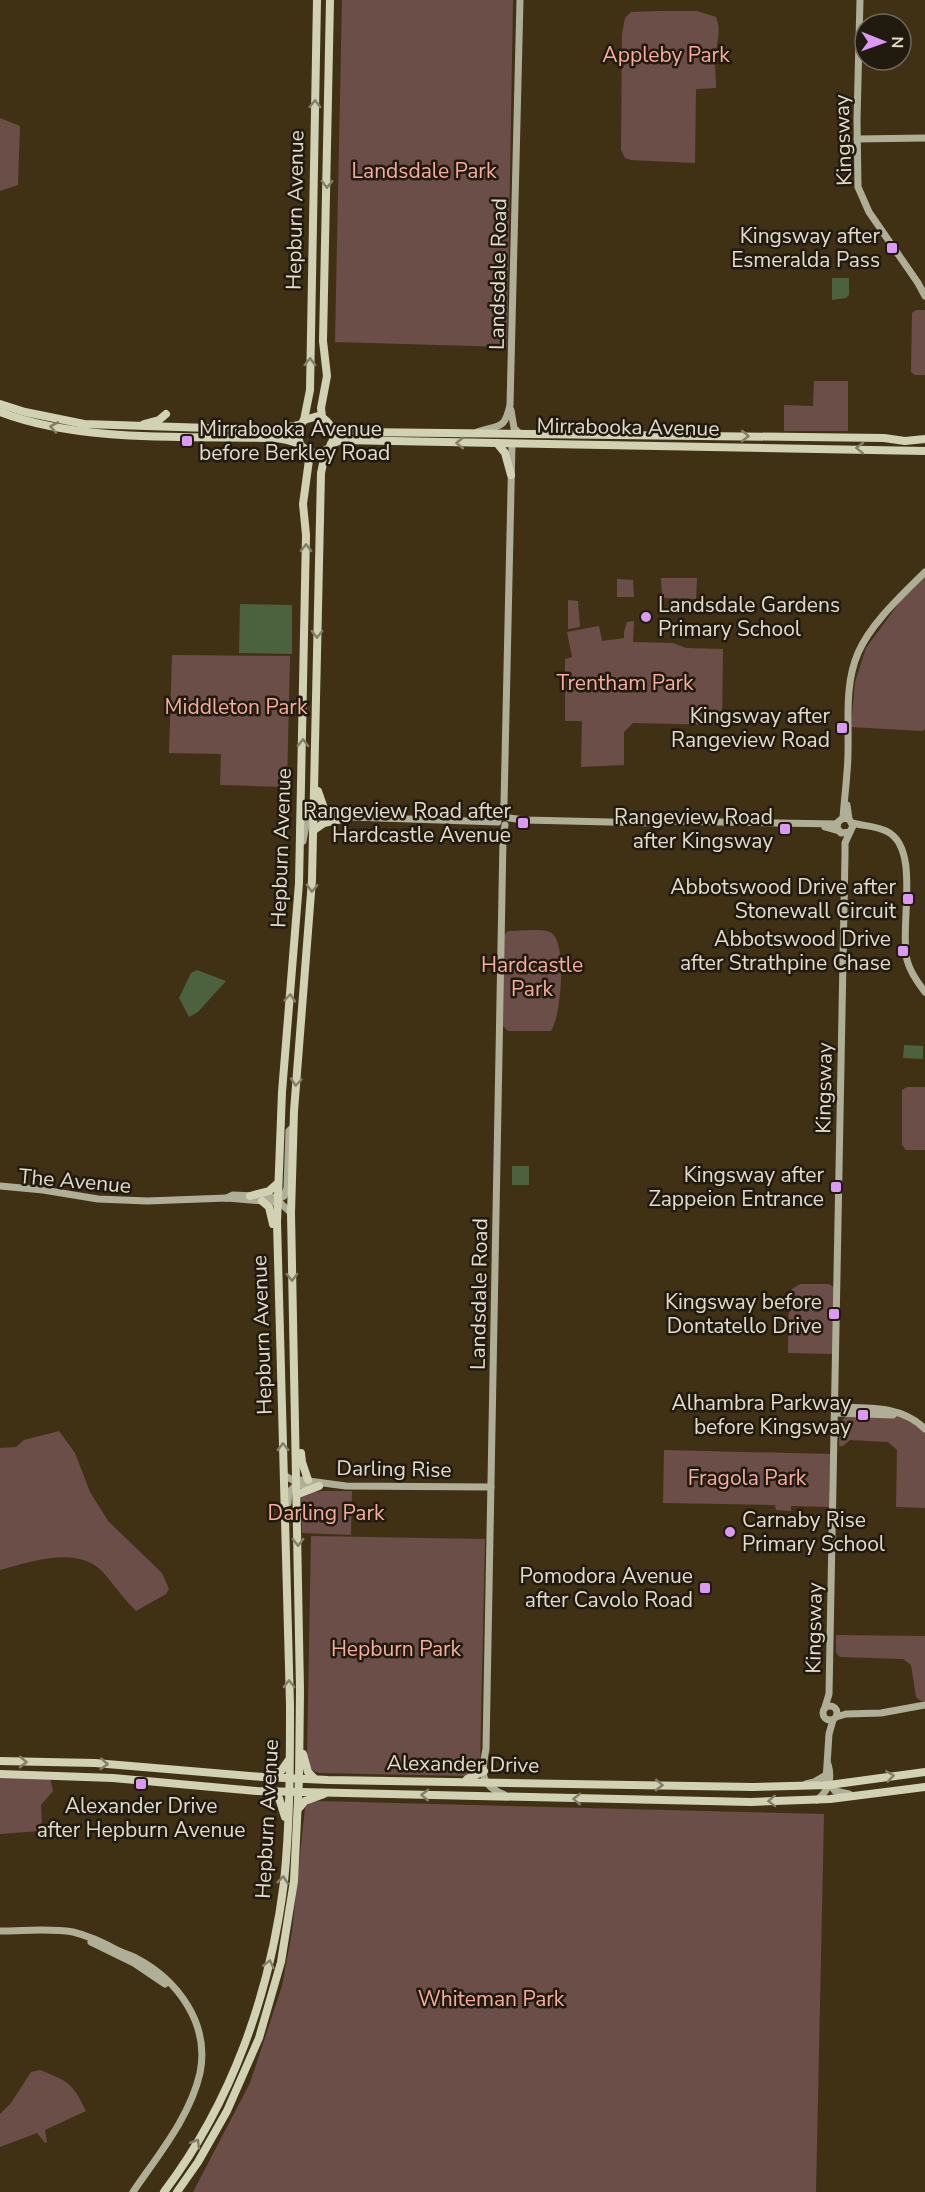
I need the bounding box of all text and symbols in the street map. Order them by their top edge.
north arrow [853,12,913,72]
text: N [886,36,908,48]
park label: Appleby Park [602,41,730,69]
street label: Kingsway [827,94,859,186]
one-way arrow [309,100,321,109]
street label: Hepburn Avenue [280,130,310,290]
park label: Landsdale Park [352,157,497,185]
one-way arrow [320,180,333,189]
street label: Landsdale Road [483,198,513,350]
place label: Kingsway after Esmeralda Pass [731,222,880,274]
marker: Kingsway after Esmeralda Pass [885,241,899,255]
one-way arrow [304,358,316,367]
street label: Mirrabooka Avenue [536,411,720,443]
place label: Mirrabooka Avenue before Berkley Road [199,415,390,467]
one-way arrow [49,421,59,434]
one-way arrow [741,430,750,442]
marker: Mirrabooka Avenue before Berkley Road [180,434,194,448]
one-way arrow [455,437,464,449]
one-way arrow [856,442,865,455]
one-way arrow [300,544,312,553]
place label: Landsdale Gardens Primary School [658,591,840,643]
marker: Landsdale Gardens Primary School [639,610,653,624]
one-way arrow [311,629,323,638]
park label: Trentham Park [556,669,694,697]
park label: Middleton Park [165,693,308,721]
place label: Kingsway after Rangeview Road [671,702,830,754]
marker: Kingsway after Rangeview Road [835,721,849,735]
one-way arrow [296,739,309,748]
street label: Hepburn Avenue [264,768,298,928]
place label: Rangeview Road after Hardcastle Avenue [303,797,511,849]
place label: Rangeview Road after Kingsway [614,803,773,855]
marker: Rangeview Road after Hardcastle Avenue [516,816,530,830]
marker: Rangeview Road after Kingsway [778,822,792,836]
place label: Abbotswood Drive after Stonewall Circuit [670,873,897,925]
one-way arrow [305,884,318,893]
marker: Abbotswood Drive after Stonewall Circuit [901,892,915,906]
place label: Abbotswood Drive after Strathpine Chase [680,925,891,977]
marker: Abbotswood Drive after Strathpine Chase [896,944,910,958]
park label: Hardcastle Park [481,951,583,1003]
one-way arrow [283,993,296,1002]
street label: Kingsway [809,1042,839,1134]
one-way arrow [290,1078,303,1087]
place label: Kingsway after Zappeion Entrance [649,1161,824,1213]
street label: The Avenue [18,1162,132,1200]
marker: Kingsway after Zappeion Entrance [829,1180,843,1194]
street label: Landsdale Road [464,1218,494,1370]
street label: Hepburn Avenue [245,1255,279,1415]
one-way arrow [286,1273,298,1282]
place label: Kingsway before Dontatello Drive [665,1288,822,1340]
marker: Kingsway before Dontatello Drive [827,1307,841,1321]
place label: Alhambra Parkway before Kingsway [671,1389,851,1441]
marker: Alhambra Parkway before Kingsway [856,1408,870,1422]
one-way arrow [277,1442,290,1451]
street label: Darling Rise [336,1454,452,1484]
park label: Fragola Park [688,1464,807,1492]
park label: Darling Park [268,1499,385,1527]
place label: Carnaby Rise Primary School [742,1506,886,1558]
marker: Carnaby Rise Primary School [723,1525,737,1539]
one-way arrow [292,1537,304,1546]
place label: Pomodora Avenue after Cavolo Road [520,1562,693,1614]
marker: Pomodora Avenue after Cavolo Road [698,1581,712,1595]
street label: Kingsway [799,1582,829,1674]
park label: Hepburn Park [331,1635,462,1663]
one-way arrow [283,1679,295,1688]
street label: Hepburn Avenue [249,1739,285,1899]
street label: Alexander Drive [386,1749,540,1779]
one-way arrow [18,1756,27,1768]
one-way arrow [100,1757,109,1770]
one-way arrow [886,1771,895,1783]
marker: Alexander Drive after Hepburn Avenue [134,1777,148,1791]
one-way arrow [654,1779,663,1791]
one-way arrow [420,1789,429,1801]
place label: Alexander Drive after Hepburn Avenue [37,1792,245,1844]
one-way arrow [572,1792,581,1805]
one-way arrow [767,1795,776,1807]
one-way arrow [277,1875,289,1885]
one-way arrow [262,1959,275,1969]
park label: Whiteman Park [418,1985,565,2013]
one-way arrow [189,2139,201,2149]

